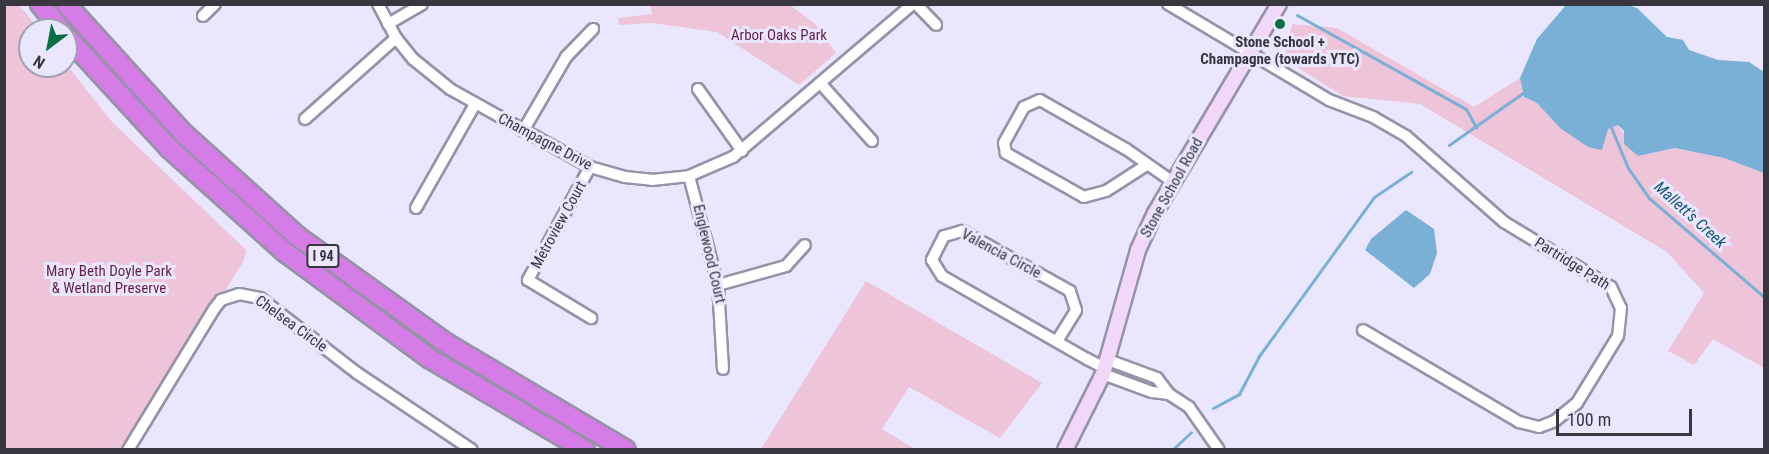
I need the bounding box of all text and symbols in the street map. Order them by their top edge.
marker: Stone School + Champagne (towards YTC) [1273,17,1287,31]
north arrow [18,18,78,78]
park label: Arbor Oaks Park [731,27,827,45]
place label: Stone School + Champagne (towards YTC) [1200,33,1360,68]
text: N [30,51,48,73]
street label: Champagne Drive [495,110,595,174]
street label: Stone School Road [1137,135,1207,241]
street label: Metroview Court [528,178,590,272]
water label: Mallett's Creek [1650,178,1730,252]
street label: Englewood Court [689,203,729,305]
street label: Valencia Circle [958,225,1044,283]
street label: Partridge Path [1531,234,1613,294]
road number: I 94 [305,245,341,267]
park label: Mary Beth Doyle Park & Wetland Preserve [46,262,172,297]
street label: Chelsea Circle [252,292,330,356]
scale bar [1559,397,1696,435]
text: 100 m [1567,409,1611,430]

